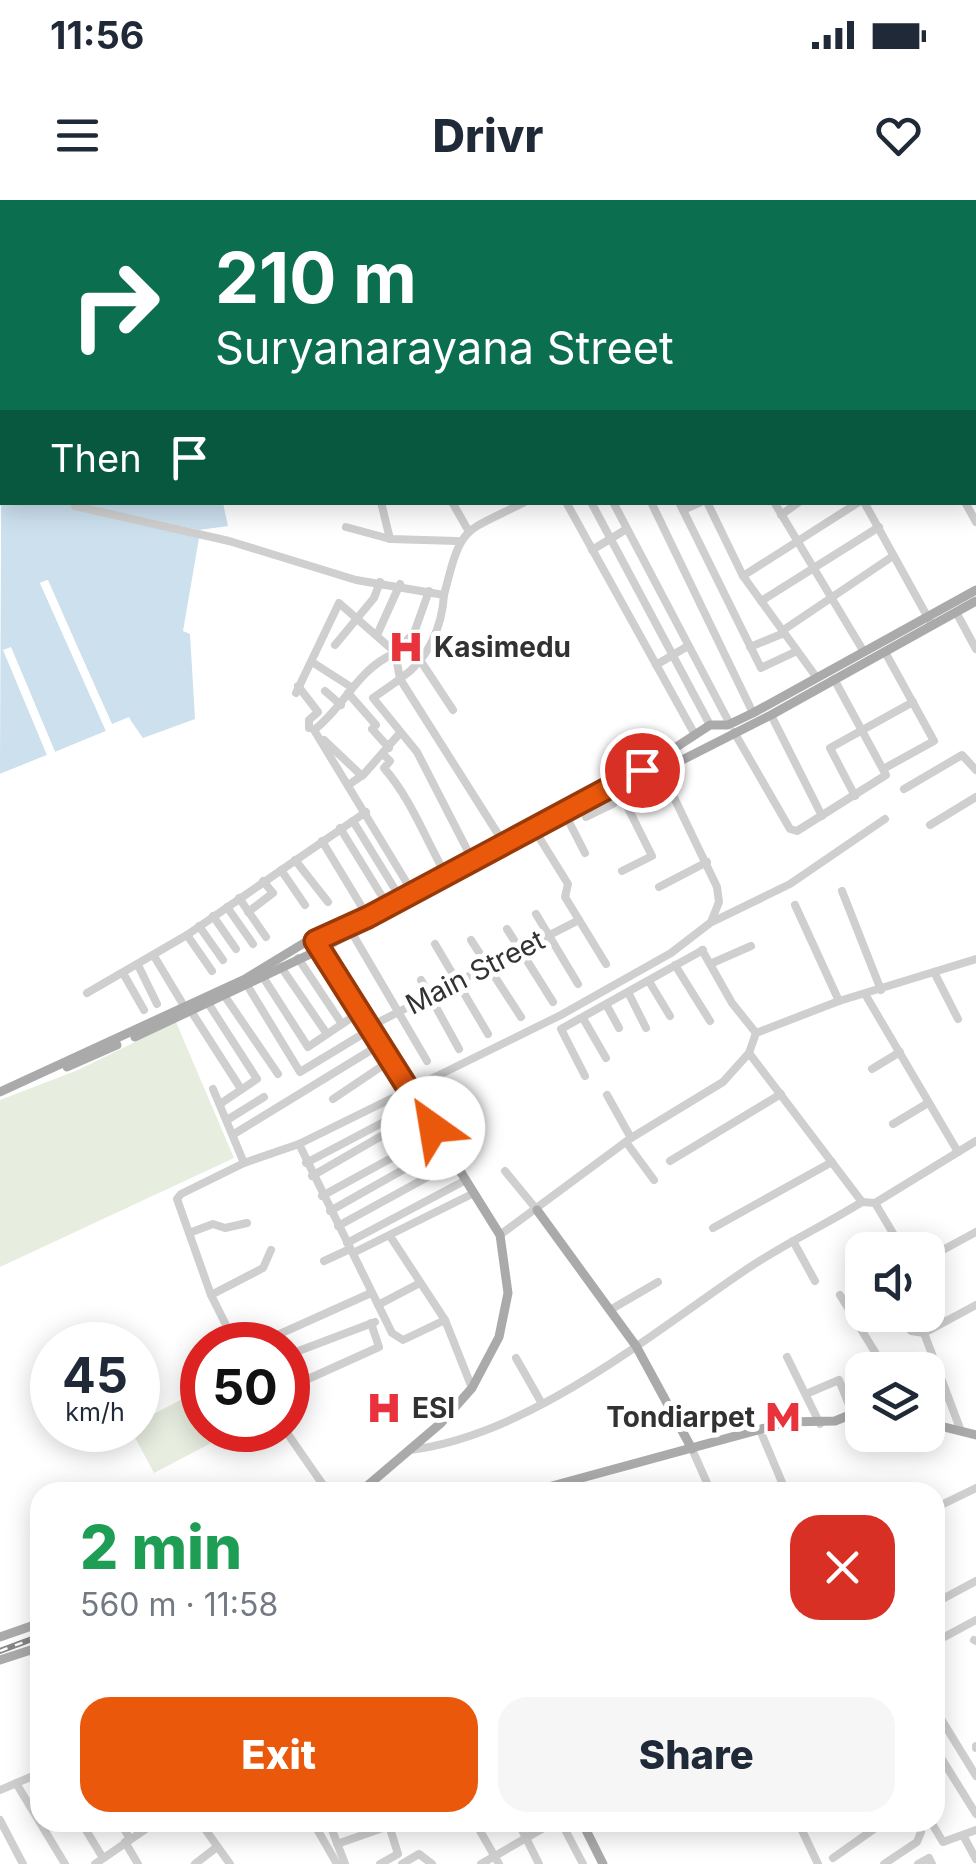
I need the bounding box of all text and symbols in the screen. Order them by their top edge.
text: 11:56 [50,12,144,58]
icon: menu [50,108,105,163]
text: Drivr [433,108,543,163]
icon: heart [871,108,926,163]
text: 210 m [215,235,417,320]
icon: right [50,240,180,370]
text: Suryanarayana Street [215,320,674,375]
icon: arrive [162,430,217,485]
text: Then [50,435,142,481]
hospital icon: Kasimedu [387,628,425,666]
place label: Kasimedu [434,630,571,664]
pin [600,728,685,813]
icon: arrive [615,743,670,798]
street label: Main Street [400,923,550,1021]
position arrow [381,1076,485,1180]
map controls [845,1232,945,1452]
button: sound [845,1232,945,1332]
speed limit sign: 50 [180,1322,310,1452]
text: 45 [62,1345,128,1405]
button: layers [845,1352,945,1452]
hospital icon: ESI [365,1389,403,1427]
place label: ESI [412,1391,455,1425]
text: km/h [65,1397,125,1427]
metro station icon: Tondiarpet [764,1398,802,1436]
place label: Tondiarpet [606,1400,755,1434]
text: 2 min [80,1511,242,1583]
button: close [790,1515,895,1620]
text: 560 m · 11:58 [80,1585,278,1624]
button: Exit [80,1697,478,1812]
button: Share [498,1697,895,1812]

